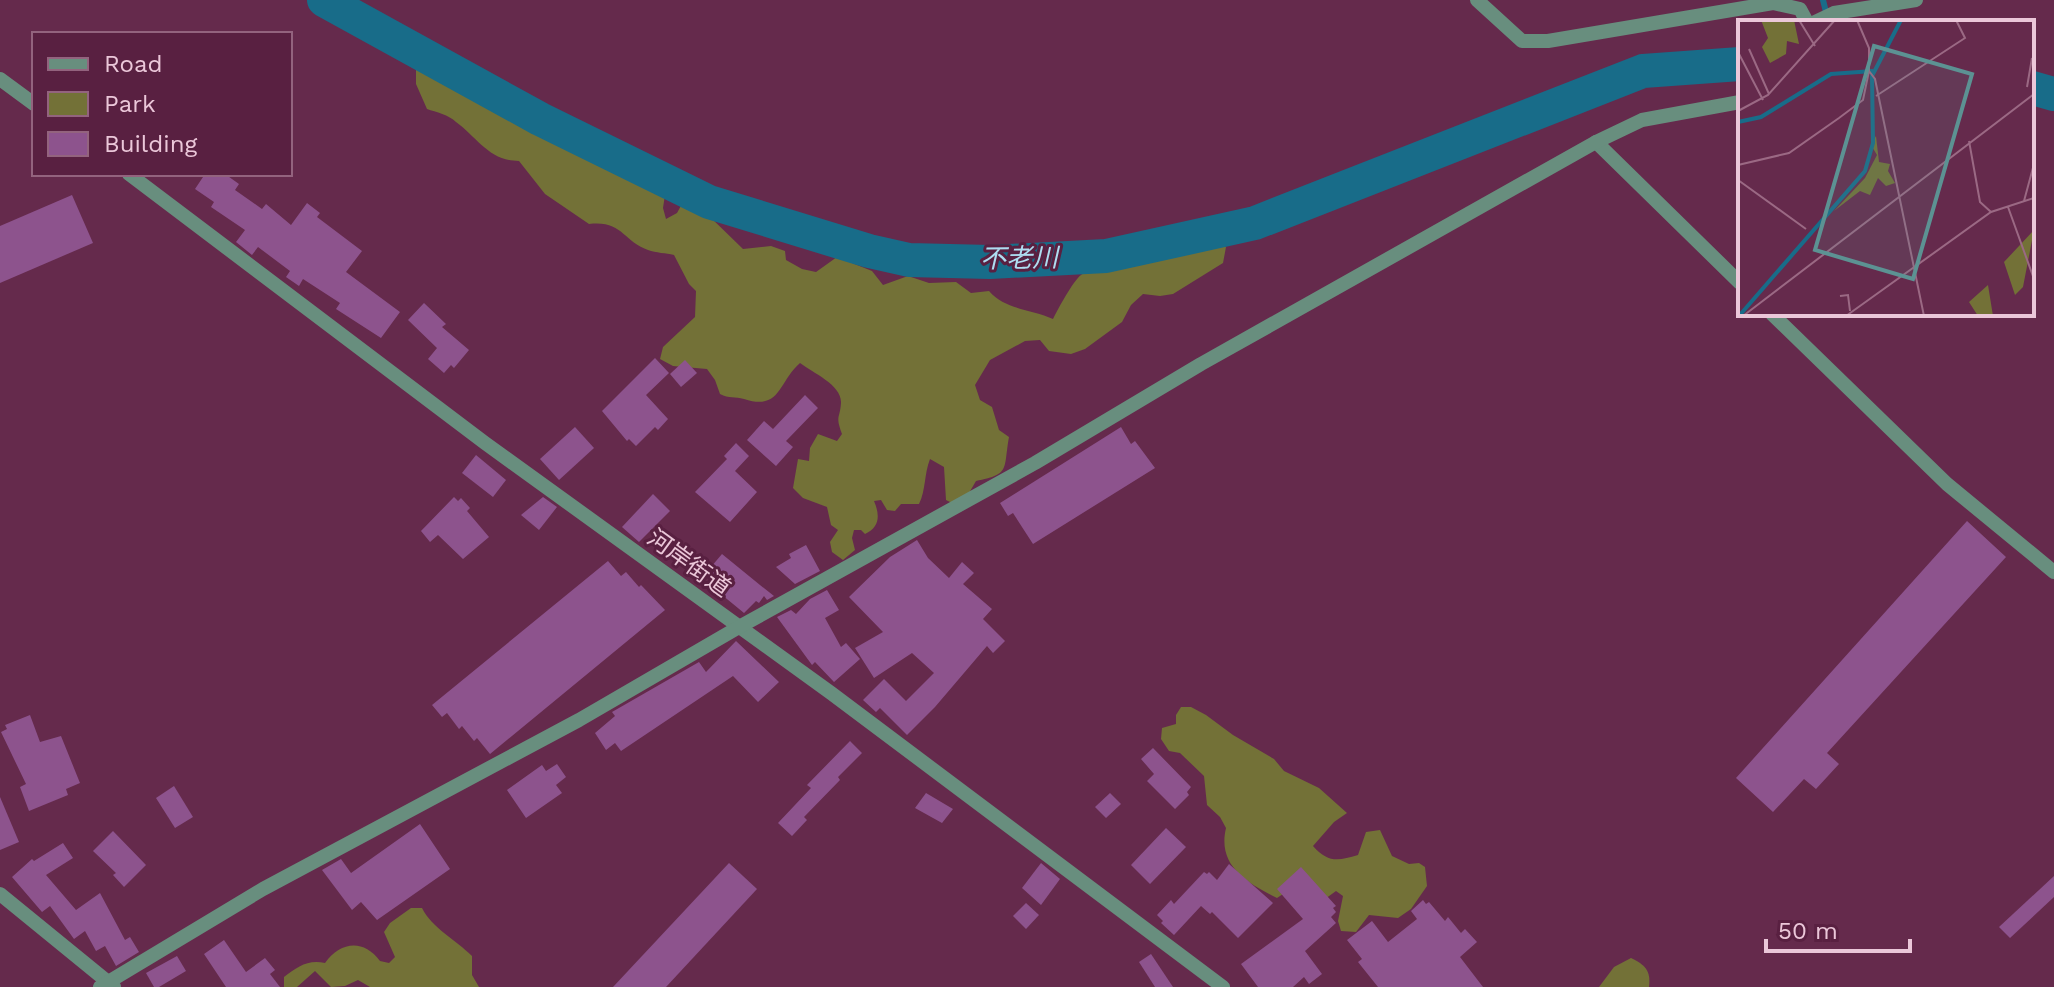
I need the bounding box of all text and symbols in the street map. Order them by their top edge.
inset map [1738,20,2034,316]
legend [32,32,292,176]
text: Road [104,50,163,78]
text: Park [104,90,156,118]
text: Building [104,130,197,158]
water label: 不老川 [980,242,1061,274]
street label: 河岸街道 [642,523,736,603]
scale bar [1766,903,1910,953]
text: 50 m [1778,917,1838,945]

